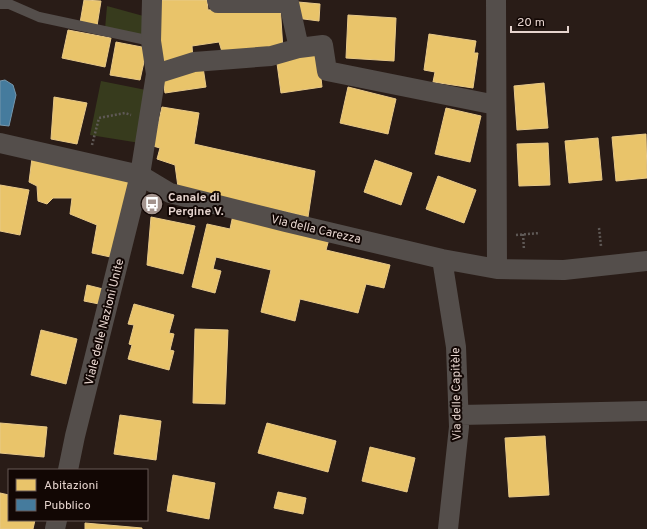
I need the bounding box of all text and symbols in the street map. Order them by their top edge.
scale bar [511,8,568,34]
text: 20 m [517,15,545,31]
place label: Canale di Pergine V. [168,190,224,220]
bus stop icon: Canale di Pergine V. [139,191,165,217]
street label: Via della Carezza [269,212,362,248]
street label: Viale delle Nazioni Unite [81,257,128,387]
street label: Via delle Capitèle [448,347,466,441]
legend [8,469,148,521]
text: Abitazioni [44,478,98,494]
text: Pubblico [44,498,91,514]

